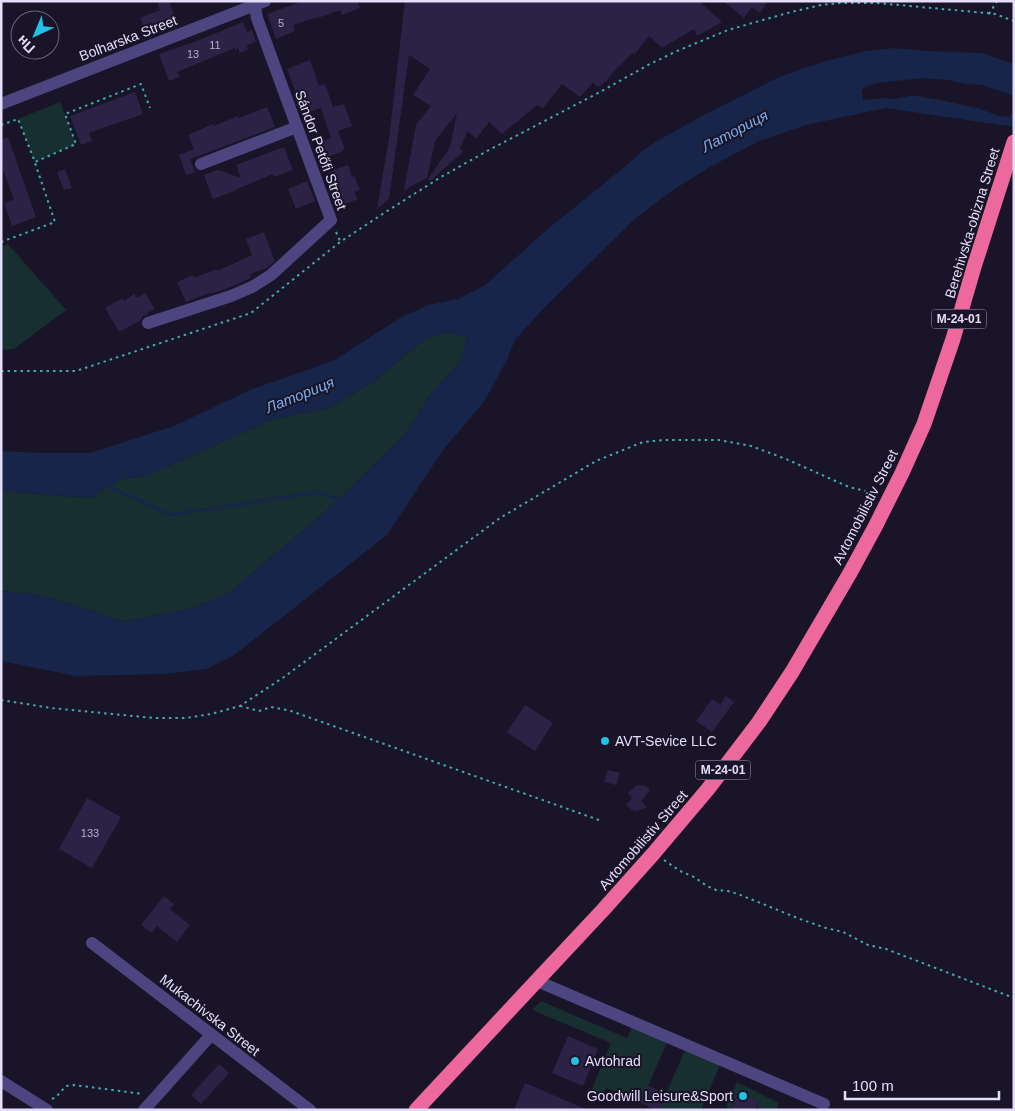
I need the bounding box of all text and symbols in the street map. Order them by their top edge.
north arrow [10,10,60,60]
street label: Bolharska Street [77,12,179,64]
house number: 5 [278,17,284,29]
text: Пн [14,32,38,57]
house number: 11 [209,39,221,51]
house number: 13 [187,48,199,60]
street label: Sándor Petőfi Street [292,88,350,212]
water label: Латориця [698,106,771,156]
street label: Berehivska-obizna Street [941,146,1003,300]
road number: М-24-01 [932,310,986,328]
water label: Латориця [262,373,337,416]
street label: Avtomobilistiv Street [829,447,901,567]
place label: AVT-Sevice LLC [615,733,717,749]
marker: AVT-Sevice LLC [599,735,611,747]
road number: М-24-01 [696,760,750,780]
street label: Avtomobilistiv Street [595,787,691,893]
house number: 133 [81,827,99,839]
street label: Mukachivska Street [157,971,263,1059]
place label: Avtohrad [585,1053,641,1069]
marker: Avtohrad [569,1055,581,1067]
scale bar [845,1068,999,1100]
text: 100 m [852,1077,894,1094]
place label: Goodwill Leisure&Sport [587,1088,733,1104]
marker: Goodwill Leisure&Sport [737,1090,749,1102]

